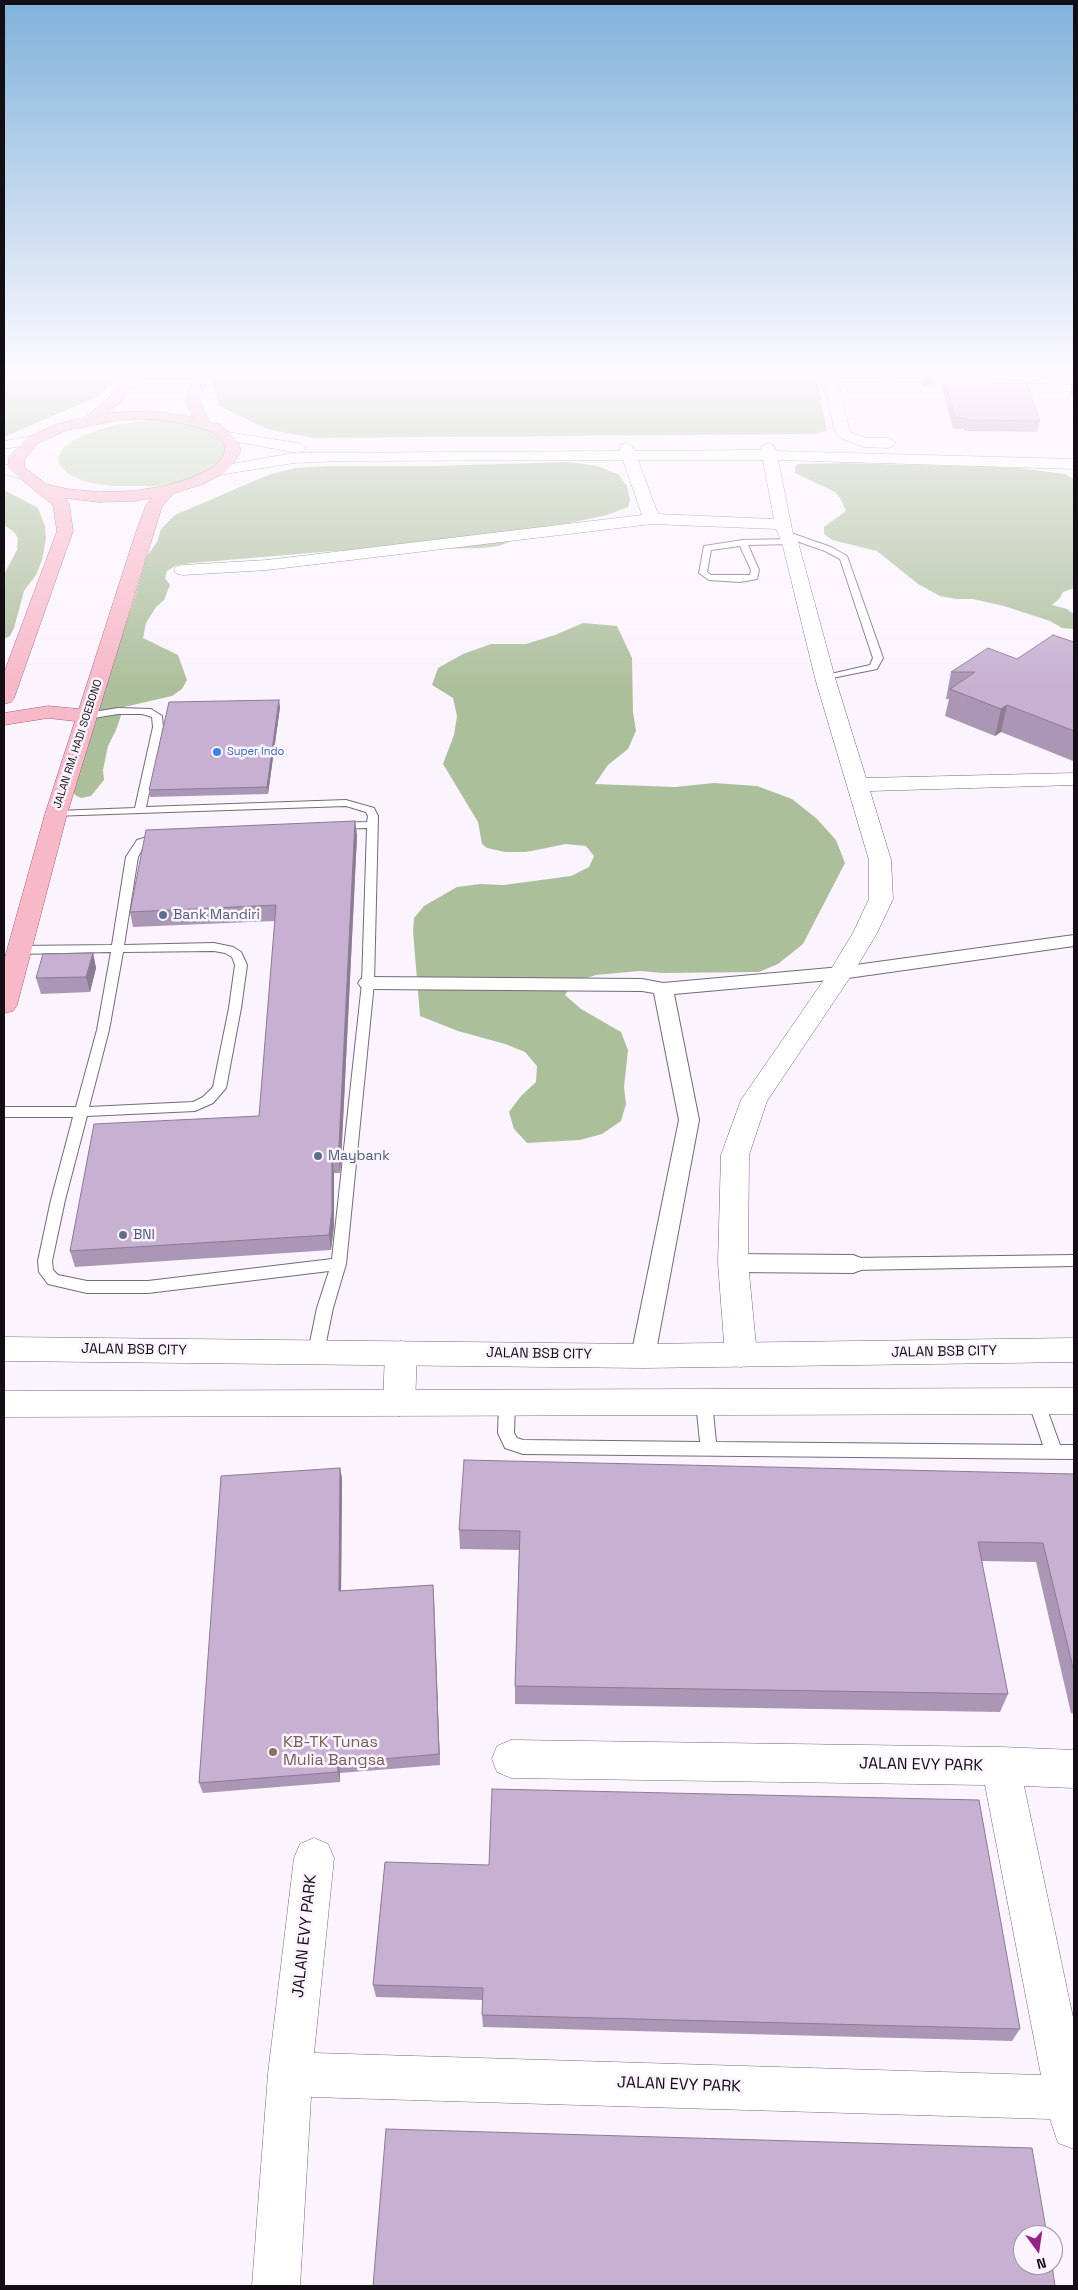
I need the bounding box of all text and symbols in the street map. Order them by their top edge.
street label: JALAN RM. HADI SOEBONO [51,678,105,810]
place label: Super Indo [227,745,284,759]
marker: Super Indo [211,746,223,758]
place label: Bank Mandiri [173,907,260,923]
marker: Bank Mandiri [157,909,169,921]
place label: Maybank [328,1148,390,1164]
marker: Maybank [312,1150,324,1162]
place label: BNI [133,1227,155,1243]
marker: BNI [117,1229,129,1241]
street label: JALAN BSB CITY [81,1341,187,1359]
street label: JALAN BSB CITY [891,1343,997,1361]
street label: JALAN BSB CITY [486,1345,592,1363]
place label: KB-TK Tunas Mulia Bangsa [283,1733,385,1771]
marker: KB-TK Tunas Mulia Bangsa [267,1746,279,1758]
street label: JALAN EVY PARK [859,1754,983,1776]
street label: JALAN EVY PARK [289,1873,321,1999]
street label: JALAN EVY PARK [617,2073,741,2097]
north arrow [1013,2225,1063,2275]
text: N [1035,2254,1048,2273]

